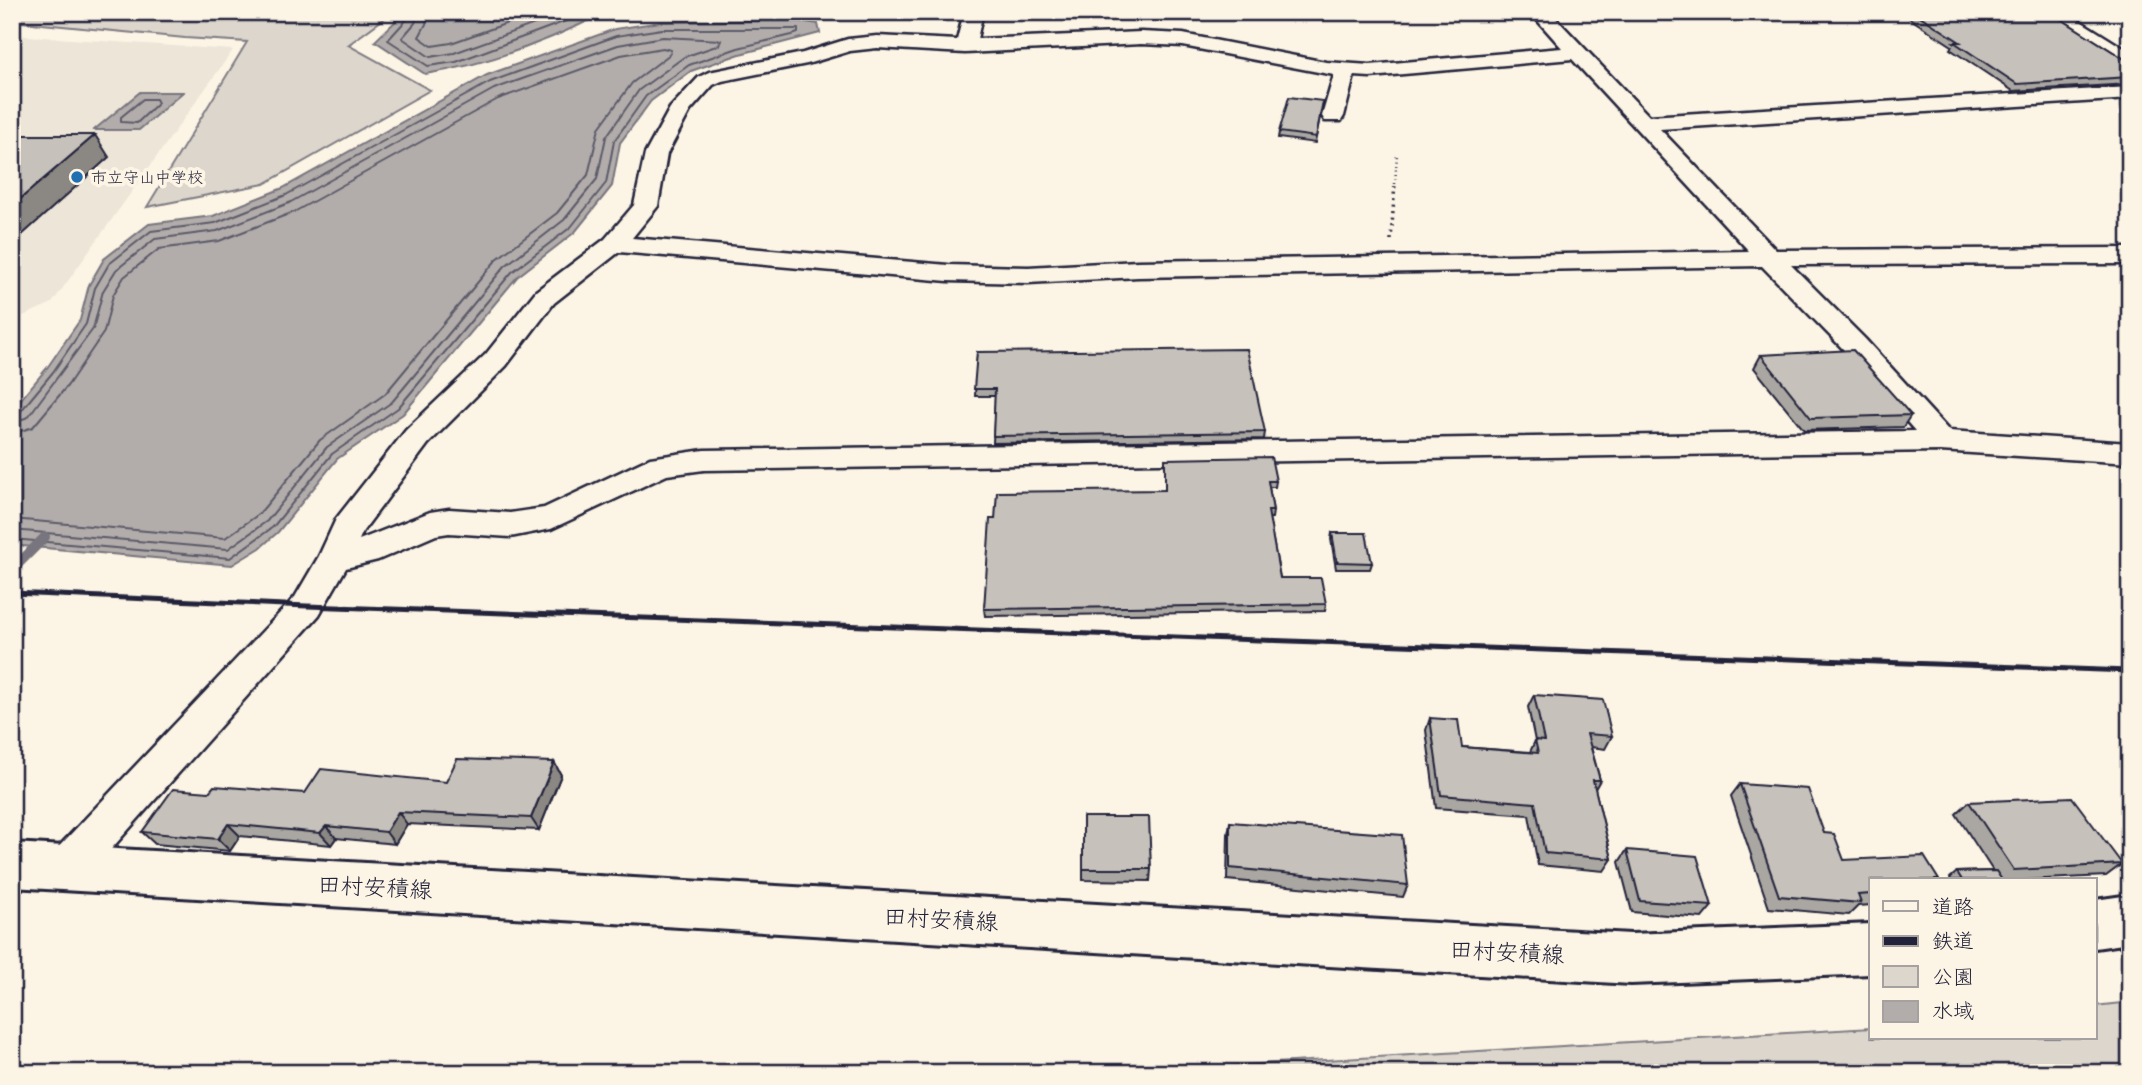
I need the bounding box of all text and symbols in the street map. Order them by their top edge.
place label: 市立守山中学校 [91,163,203,192]
marker: 市立守山中学校 [69,169,85,185]
street label: 田村安積線 [316,864,433,911]
legend [1869,878,2096,1040]
text: 道路 [1932,888,1974,926]
street label: 田村安積線 [882,896,999,943]
text: 鉄道 [1932,922,1974,960]
street label: 田村安積線 [1448,929,1565,976]
text: 公園 [1932,958,1974,996]
text: 水域 [1932,992,1974,1030]

